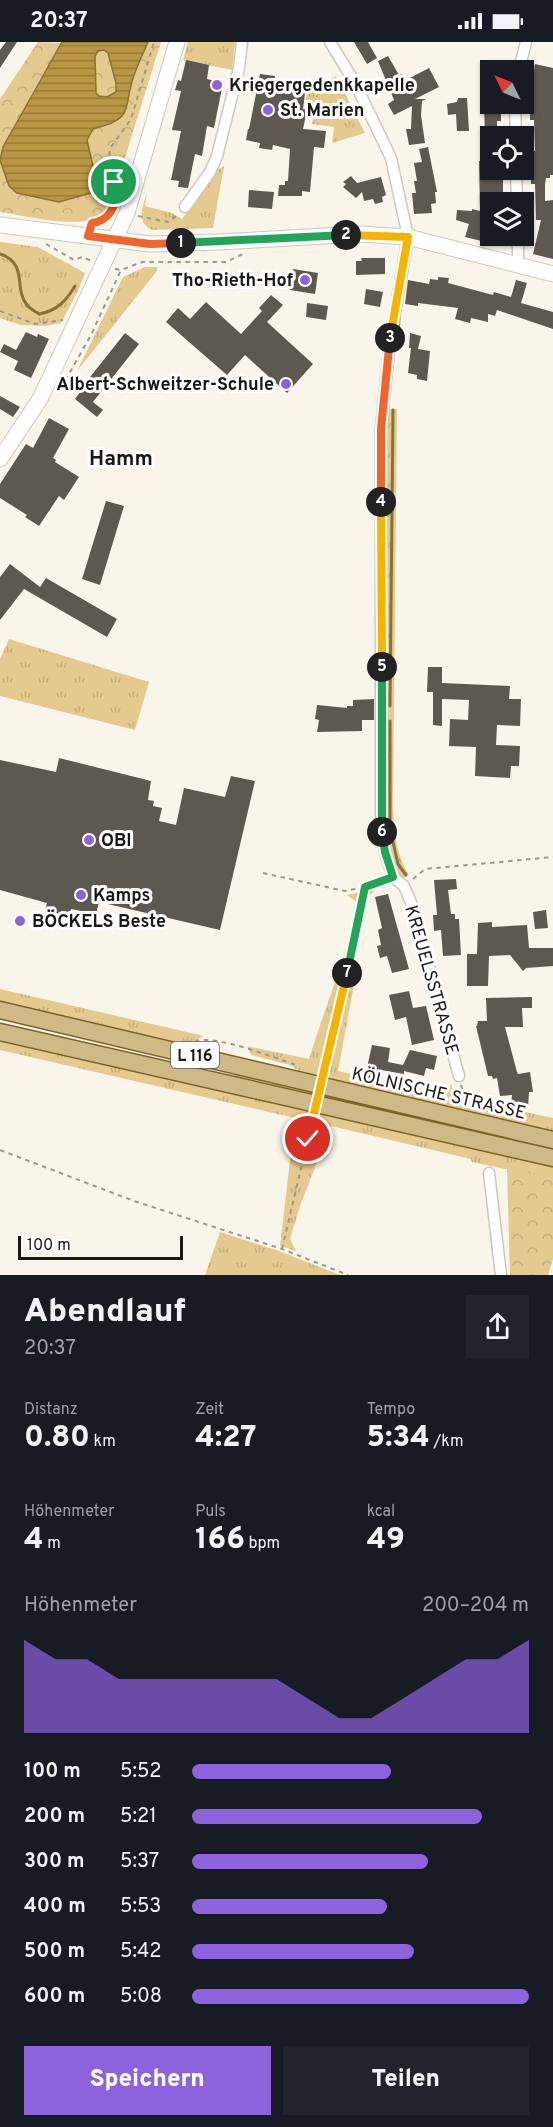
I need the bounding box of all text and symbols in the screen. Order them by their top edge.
text: 20:37 [30,8,88,35]
north arrow [480,60,534,114]
map controls [480,60,534,246]
place label: Kriegergedenkkapelle [229,75,415,98]
marker: Kriegergedenkkapelle [210,78,224,92]
place label: St. Marien [280,100,364,123]
marker: St. Marien [261,103,275,117]
button: locate [480,126,534,180]
pin [88,156,139,207]
icon: arrive [97,165,130,198]
button: layers [480,192,534,246]
pin: 2 [331,220,361,250]
text: 2 [341,225,351,245]
pin: 1 [166,228,196,258]
text: 1 [178,233,184,253]
place label: Tho-Rieth-Hof [172,270,293,293]
marker: Tho-Rieth-Hof [298,273,312,287]
pin: 3 [375,323,405,353]
text: 3 [385,328,395,348]
place label: Albert-Schweitzer-Schule [56,374,274,397]
marker: Albert-Schweitzer-Schule [279,377,293,391]
district label: Hamm [89,446,153,473]
pin: 4 [366,487,396,517]
text: 4 [376,492,386,512]
pin: 5 [367,652,397,682]
text: 5 [377,657,387,677]
pin: 6 [367,817,397,847]
text: 6 [377,822,387,842]
place label: OBI [101,830,132,853]
marker: OBI [82,833,96,847]
place label: Kamps [93,885,150,908]
marker: Kamps [74,888,88,902]
street label: KREUELSSTRASSE [398,903,463,1058]
place label: BÖCKELS Beste [32,909,166,934]
marker: BÖCKELS Beste [13,914,27,928]
pin: 7 [332,958,362,988]
text: 7 [343,963,351,983]
road number: L 116 [171,1042,219,1068]
street label: KÖLNISCHE STRASSE [349,1061,529,1126]
pin [282,1113,333,1164]
icon: check [291,1122,324,1155]
scale bar [18,1233,183,1260]
text: 100 m [27,1236,71,1256]
text: Abendlauf [24,1292,186,1334]
button: share [466,1295,529,1358]
text: 20:37 [24,1336,76,1362]
text: Distanz [24,1400,78,1420]
text: Zeit [195,1400,224,1420]
text: Tempo [367,1400,415,1420]
text: 0.80 [24,1420,90,1457]
text: 4:27 [195,1420,257,1457]
text: 5:34 [367,1420,430,1457]
text: km [90,1432,116,1452]
text: /km [430,1432,463,1452]
text: Höhenmeter [24,1502,114,1522]
text: Puls [195,1502,226,1522]
text: kcal [367,1502,395,1522]
text: 4 [24,1522,44,1559]
text: 166 [195,1522,245,1559]
text: 49 [367,1522,405,1559]
text: m [44,1534,61,1554]
text: bpm [245,1534,280,1554]
text: Höhenmeter [24,1593,137,1619]
text: 200–204 m [422,1593,529,1619]
text: 100 m [24,1759,81,1785]
text: 5:52 [120,1759,161,1785]
text: 200 m [24,1804,85,1830]
text: 5:21 [120,1804,157,1830]
text: 300 m [24,1849,85,1875]
text: 5:37 [120,1849,159,1875]
text: 400 m [24,1894,86,1920]
text: 5:53 [120,1894,161,1920]
text: 500 m [24,1939,85,1965]
text: 5:42 [120,1939,162,1965]
text: 600 m [24,1984,85,2010]
text: 5:08 [120,1984,162,2010]
button: Speichern [24,2046,271,2115]
button: Teilen [283,2046,529,2115]

